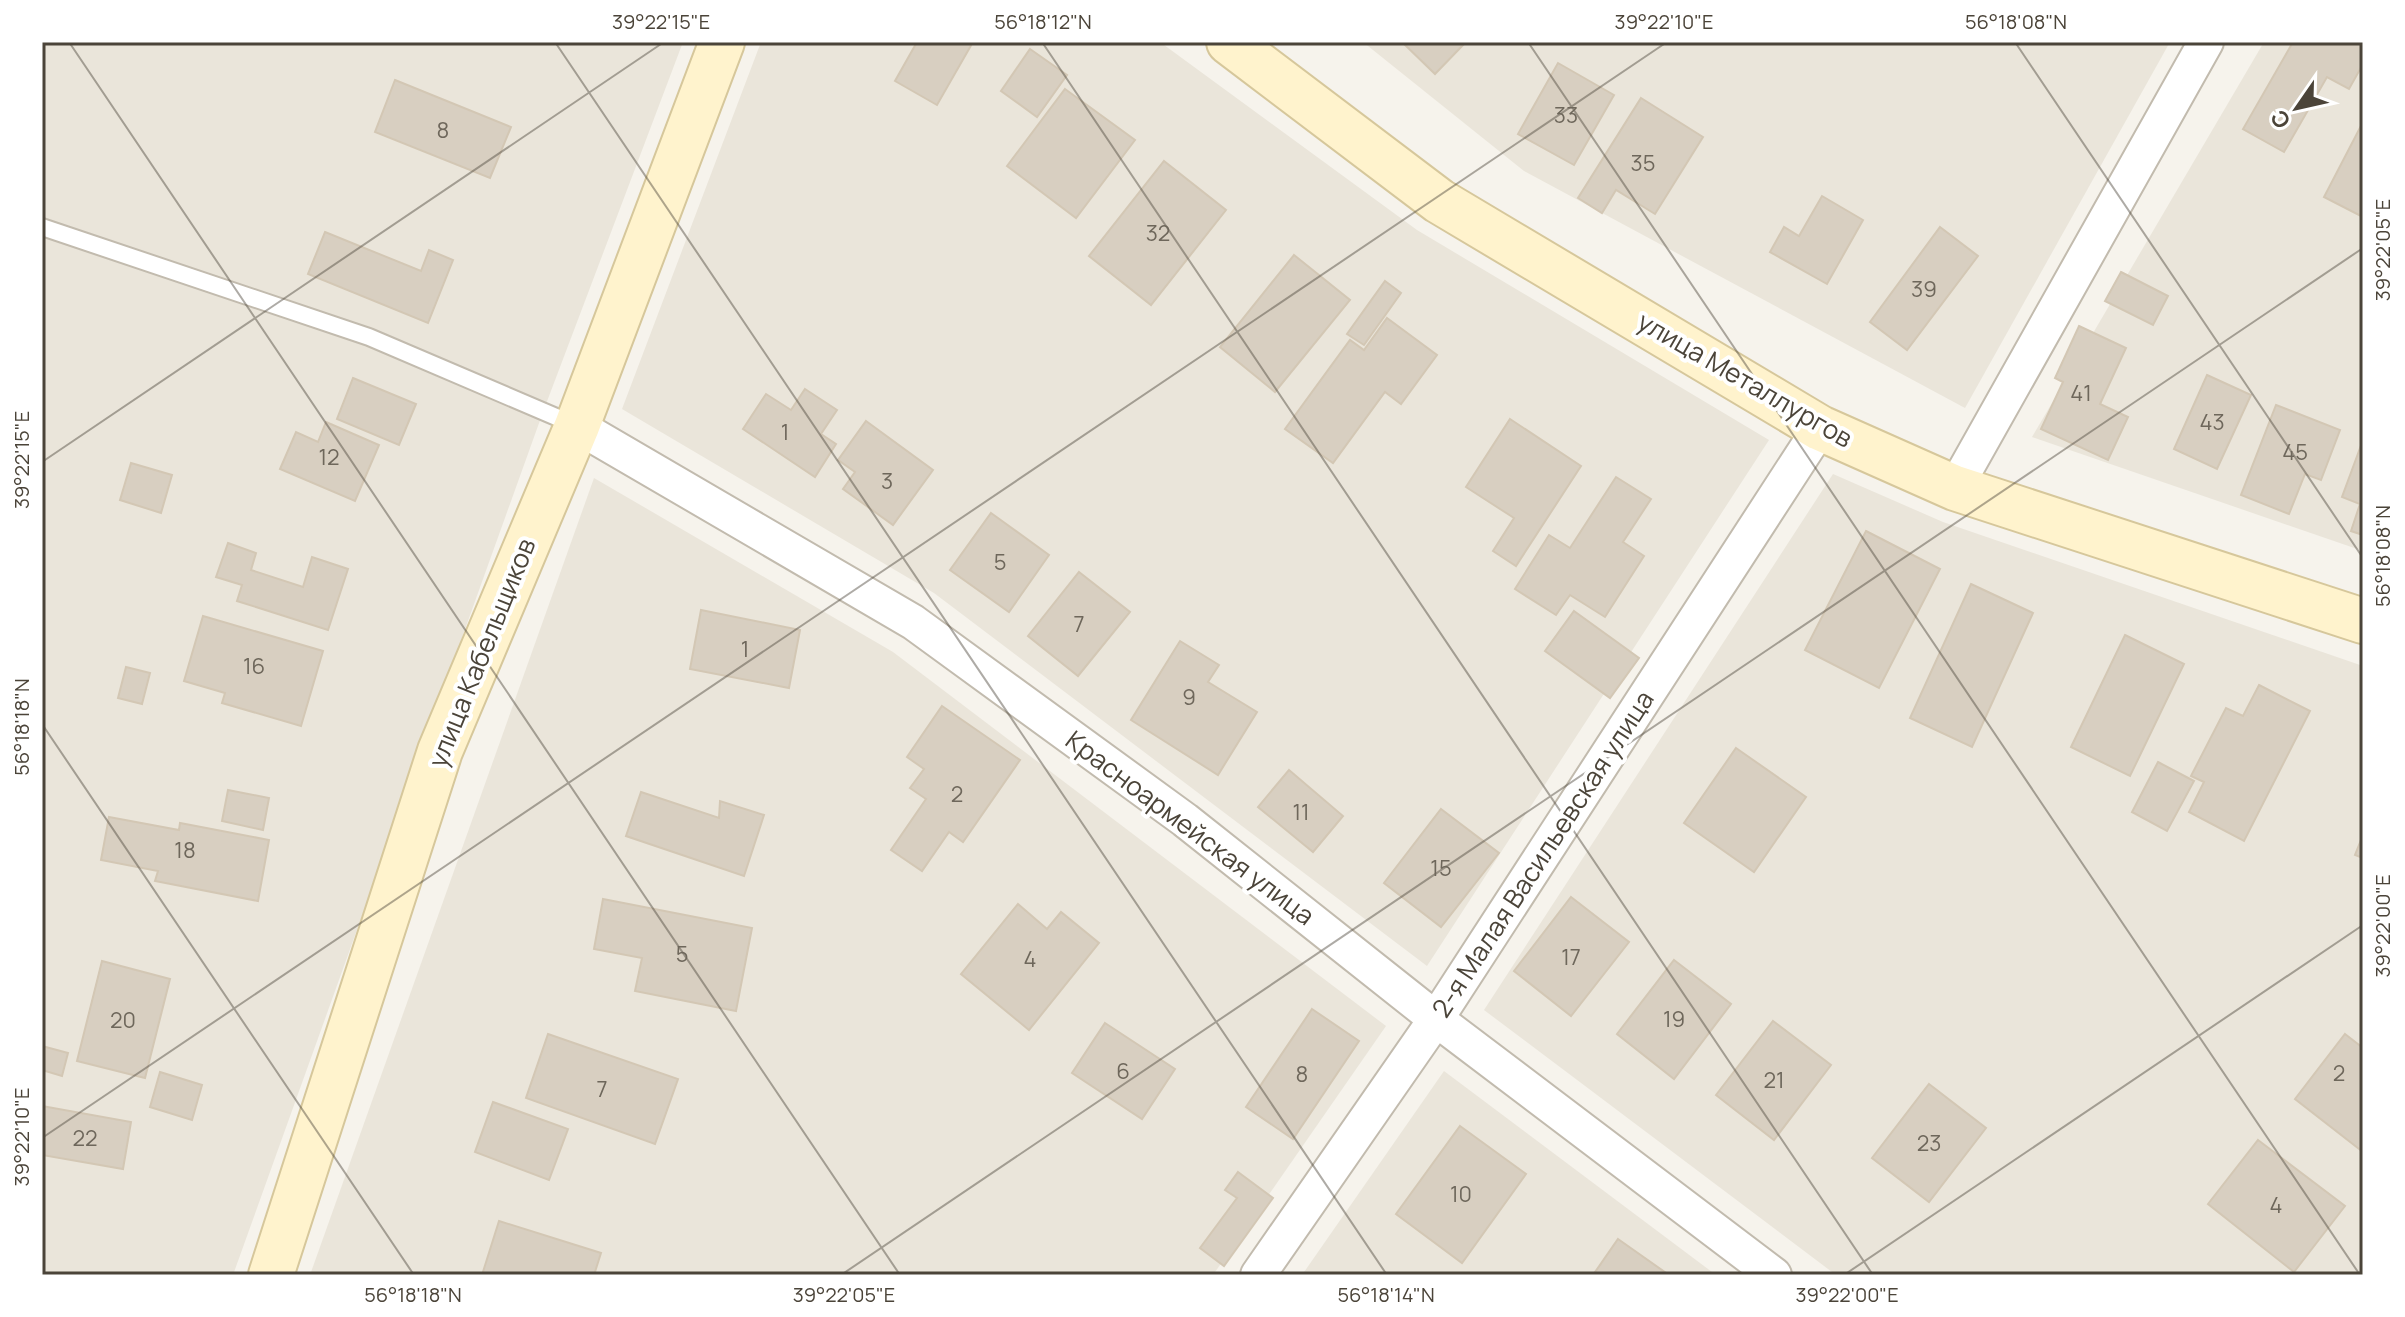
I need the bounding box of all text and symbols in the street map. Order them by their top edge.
text: 39°22'15"E [612,8,710,35]
text: 56°18'12"N [994,8,1092,35]
text: 39°22'10"E [1615,8,1713,35]
text: 56°18'08"N [1965,8,2067,35]
north arrow [2257,68,2337,148]
house number: 33 [1554,100,1578,130]
text: С [2263,104,2297,134]
house number: 8 [437,115,449,145]
house number: 35 [1631,148,1655,178]
text: 39°22'05"E [2369,199,2396,301]
house number: 32 [1146,218,1170,248]
house number: 39 [1911,274,1937,304]
street label: улица Металлургов [1631,303,1860,455]
house number: 41 [2070,378,2092,408]
house number: 43 [2199,407,2225,437]
text: 39°22'15"E [8,411,35,509]
house number: 1 [781,417,789,447]
house number: 45 [2282,437,2308,467]
house number: 12 [318,442,340,472]
house number: 3 [881,466,893,496]
text: 56°18'08"N [2369,505,2396,607]
street label: улица Кабельщиков [419,533,544,773]
house number: 5 [994,547,1006,577]
house number: 7 [1073,609,1085,639]
house number: 1 [741,634,749,664]
house number: 16 [243,651,265,681]
text: 56°18'18"N [8,678,35,776]
house number: 9 [1182,682,1196,712]
street label: 2-я Малая Васильевская улица [1423,683,1662,1024]
street label: Красноармейская улица [1059,722,1322,933]
house number: 2 [951,779,963,809]
house number: 11 [1292,797,1310,827]
house number: 18 [174,835,196,865]
house number: 15 [1430,853,1452,883]
text: 39°22'00"E [2369,874,2396,978]
house number: 5 [676,939,688,969]
house number: 17 [1561,942,1581,972]
house number: 4 [1024,944,1036,974]
house number: 19 [1663,1004,1685,1034]
house number: 20 [110,1005,136,1035]
house number: 6 [1116,1056,1130,1086]
house number: 2 [2333,1058,2345,1088]
house number: 8 [1296,1059,1308,1089]
house number: 21 [1763,1065,1785,1095]
house number: 7 [596,1074,608,1104]
text: 39°22'10"E [8,1088,35,1186]
house number: 22 [72,1123,98,1153]
house number: 23 [1917,1128,1941,1158]
house number: 10 [1450,1179,1472,1209]
house number: 4 [2270,1190,2282,1220]
text: 56°18'18"N [364,1281,462,1308]
text: 39°22'05"E [793,1281,895,1308]
text: 56°18'14"N [1337,1281,1435,1308]
text: 39°22'00"E [1795,1281,1899,1308]

